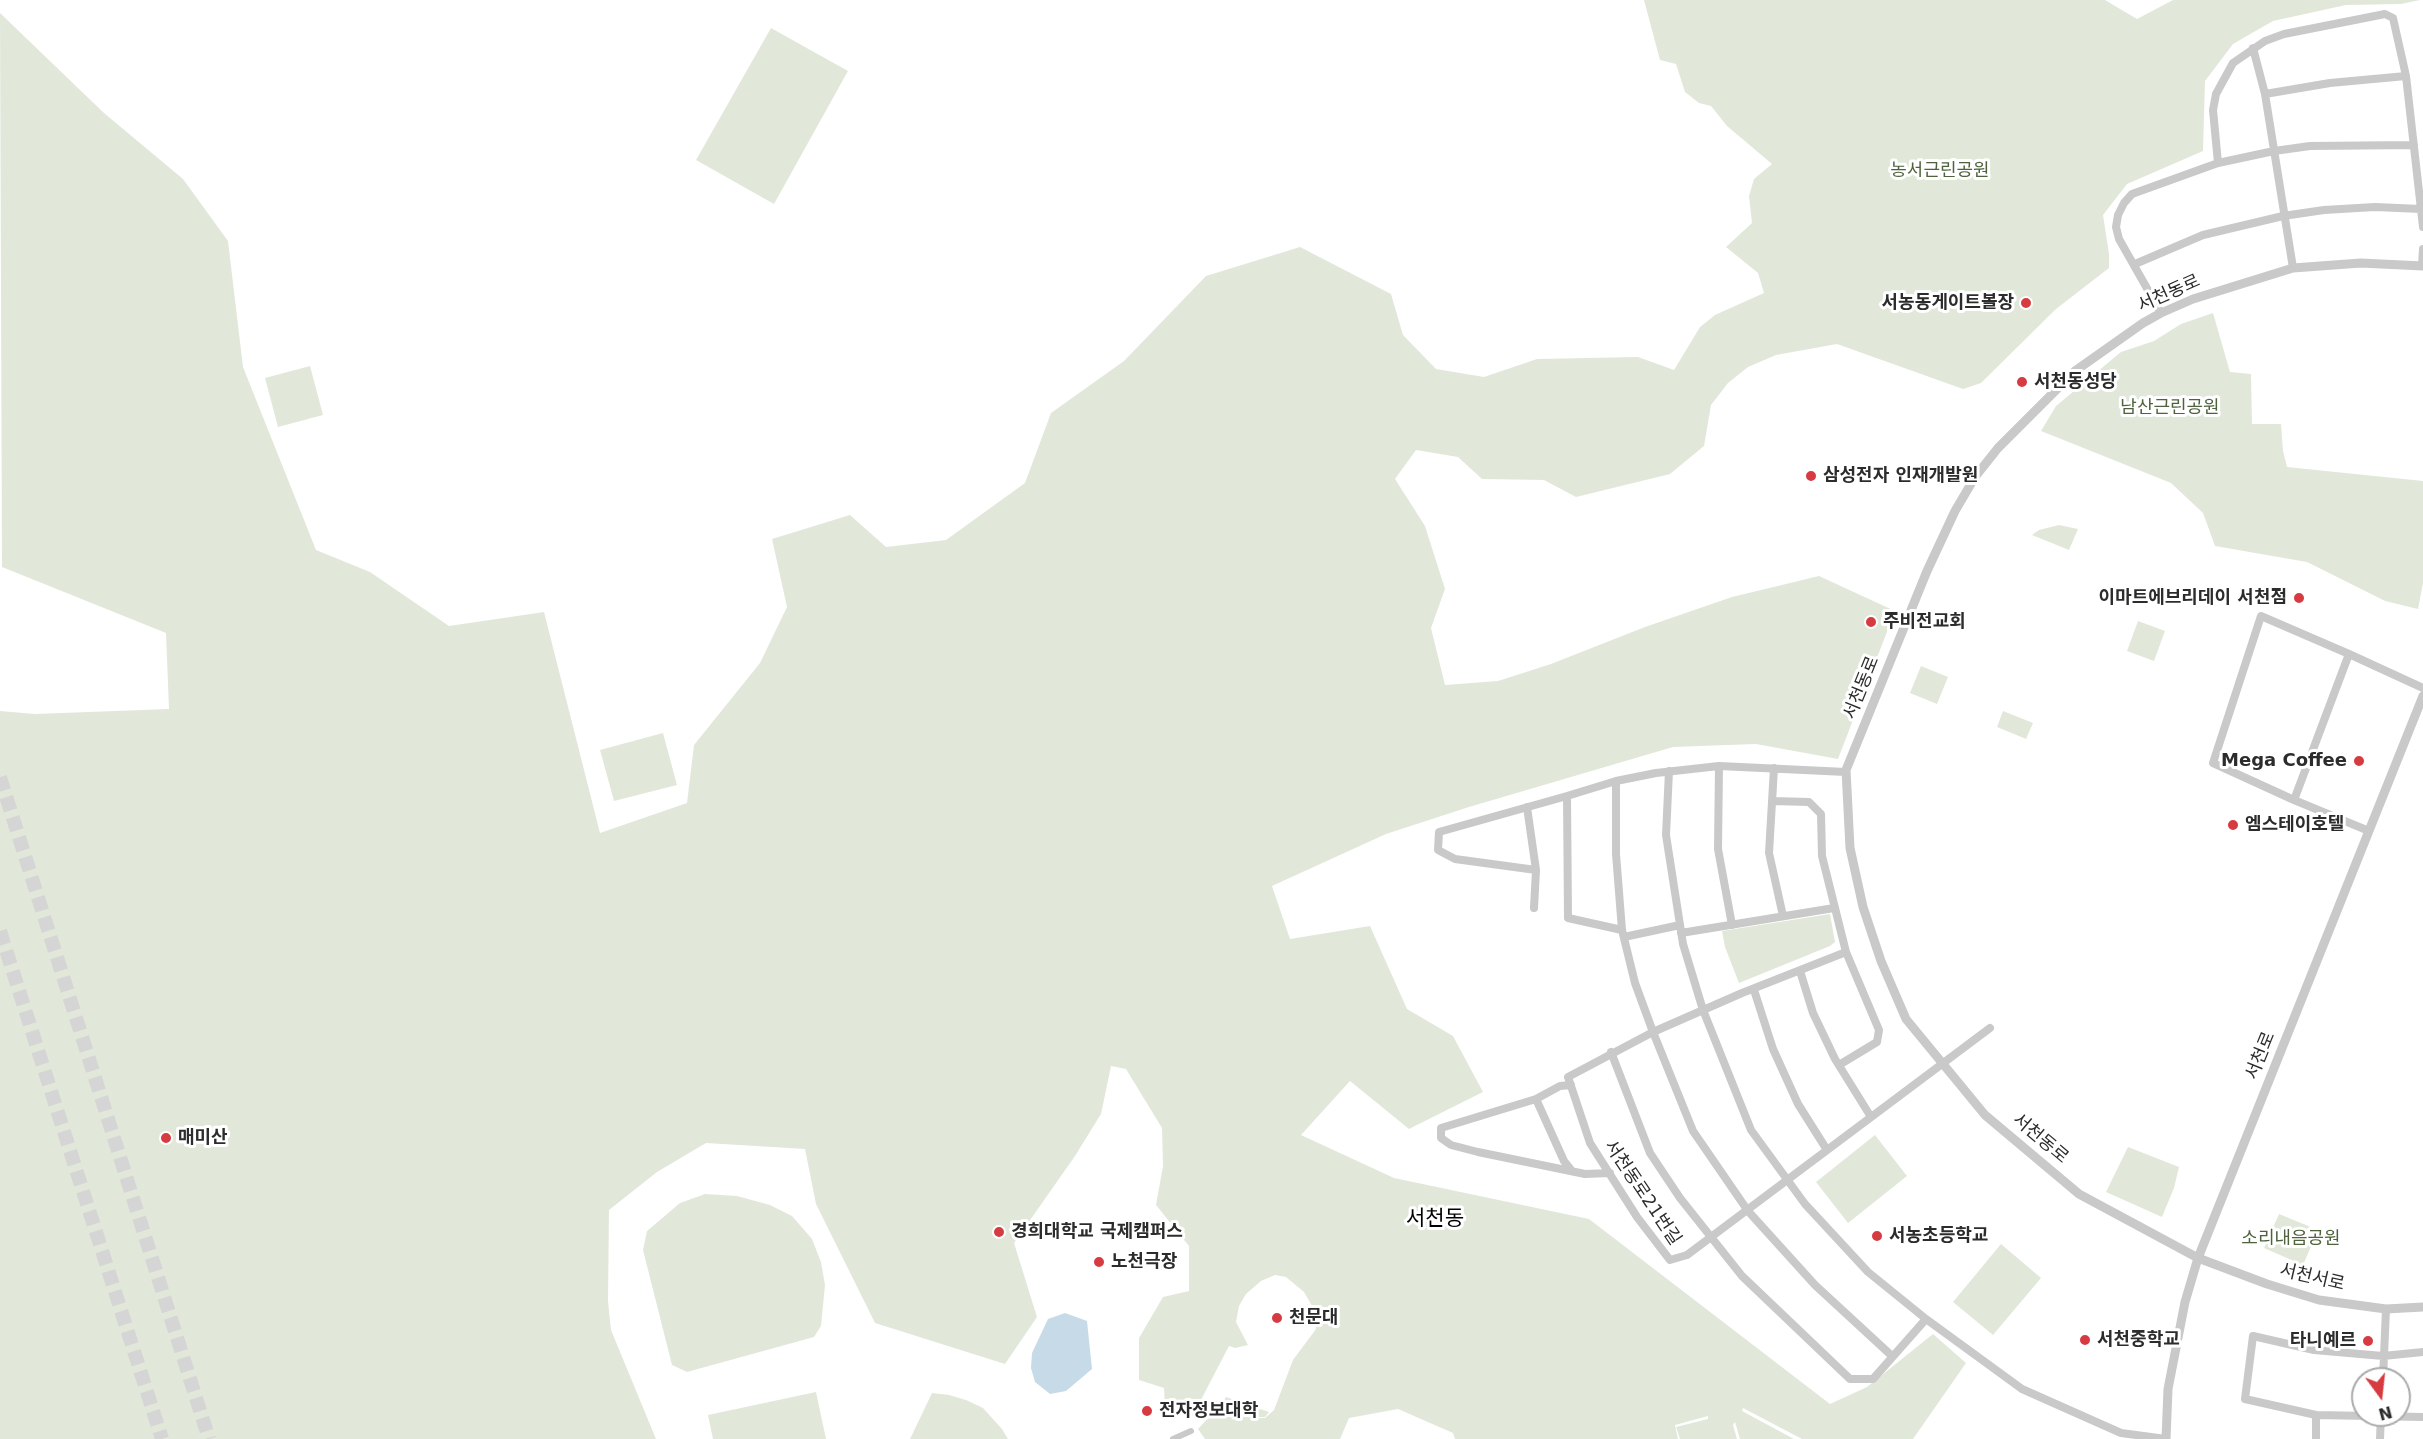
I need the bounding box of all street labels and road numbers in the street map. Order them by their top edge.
street label: 서천동로 [2134,271,2204,317]
street label: 서천동로 [1840,653,1884,723]
street label: 서천로 [2242,1029,2280,1083]
street label: 서천동로 [2008,1109,2072,1169]
street label: 서천동로21번길 [1599,1136,1685,1250]
street label: 서천서로 [2277,1260,2347,1296]

